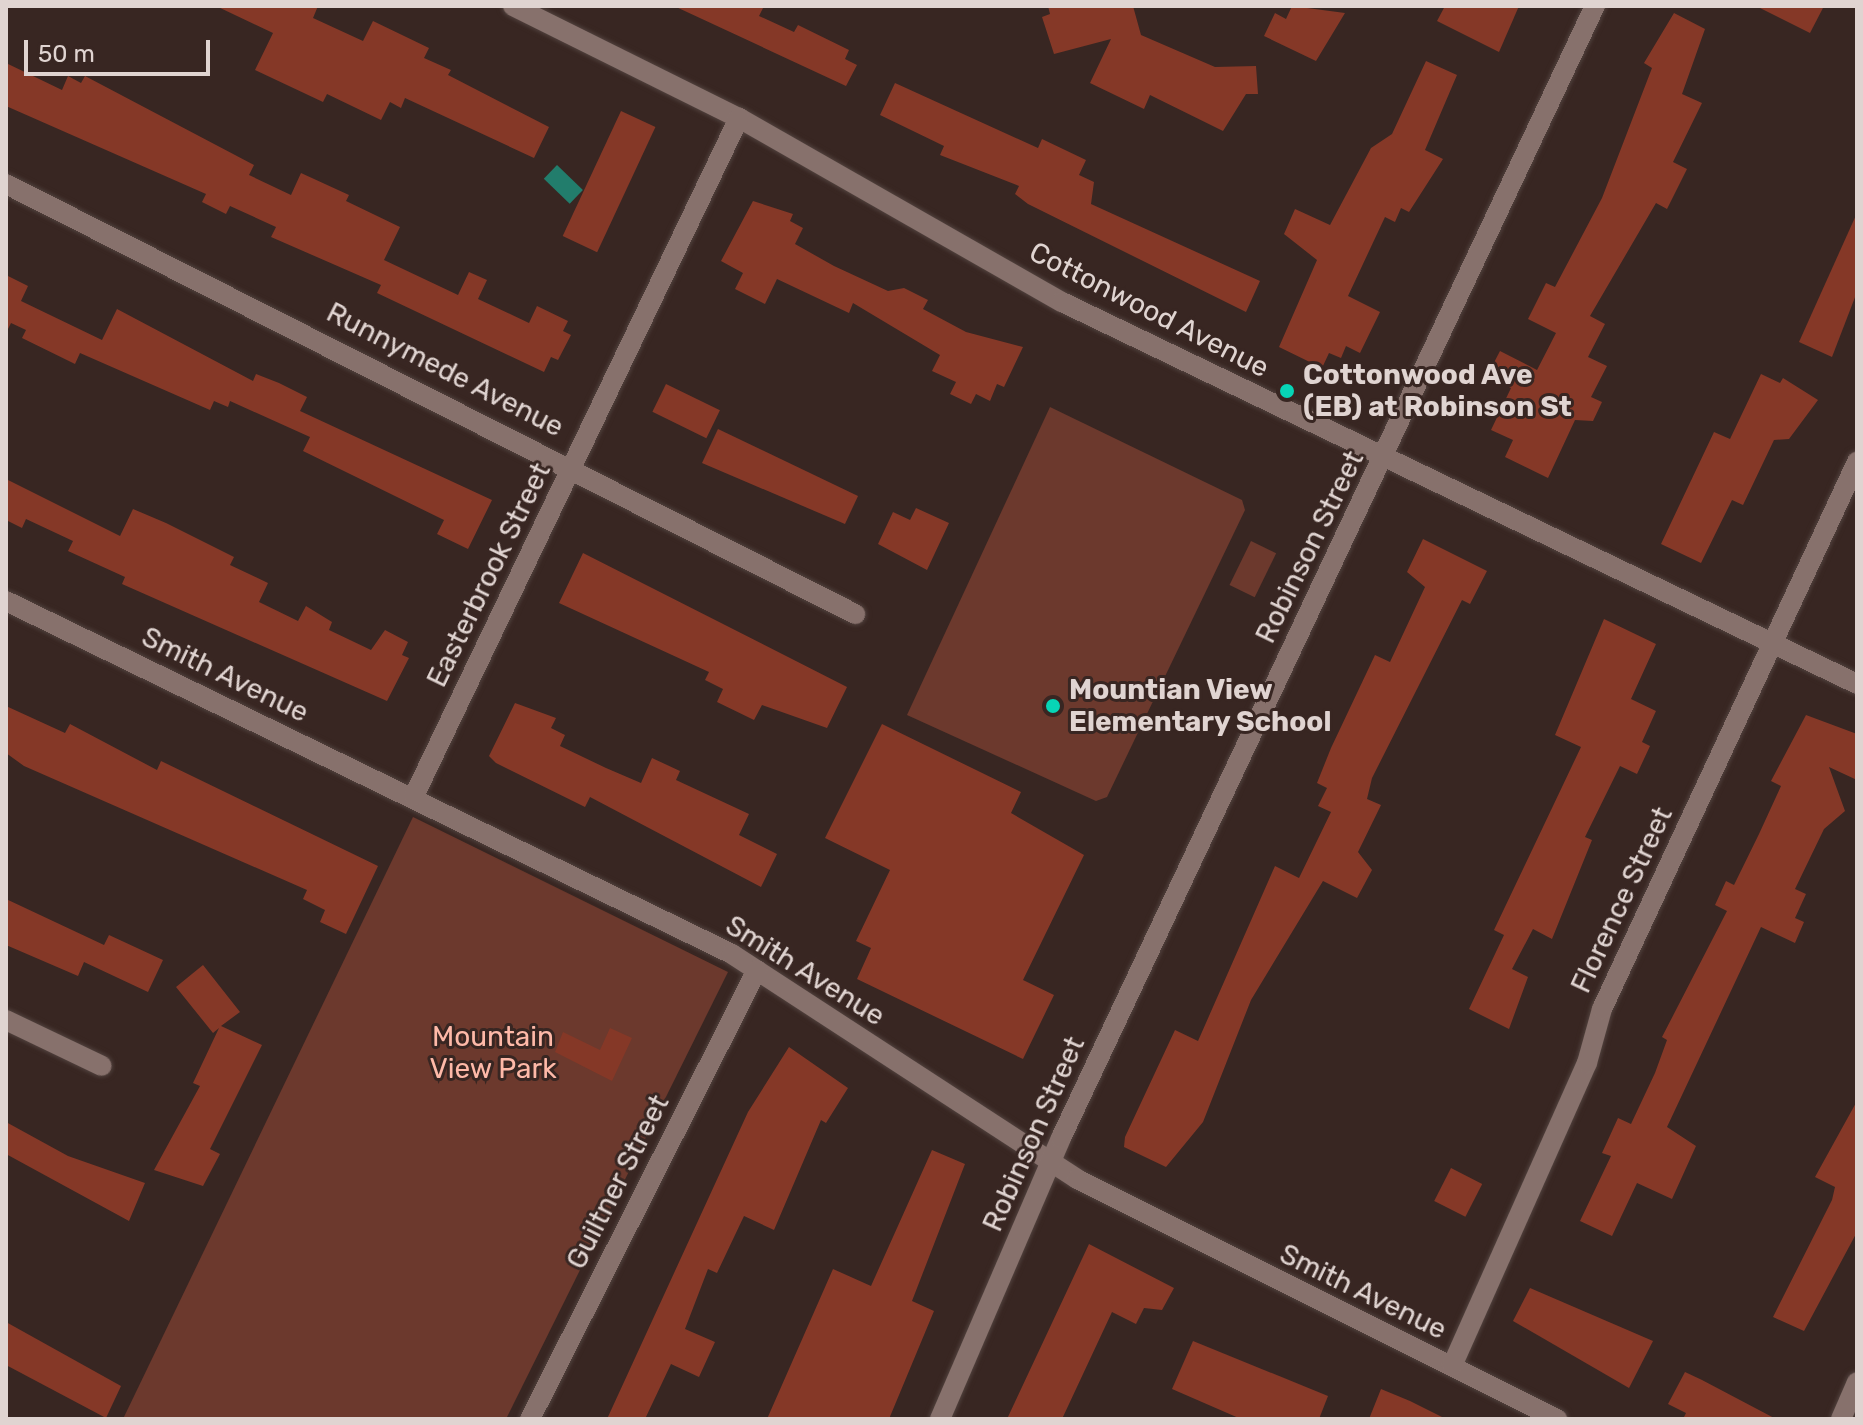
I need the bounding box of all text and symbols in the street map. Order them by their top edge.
scale bar [28,24,214,74]
text: 50 m [38,40,95,68]
street label: Cottonwood Avenue [1023,235,1275,385]
street label: Runnymede Avenue [321,296,569,444]
place label: Cottonwood Ave (EB) at Robinson St [1303,358,1572,424]
marker: Cottonwood Ave (EB) at Robinson St [1278,382,1296,400]
street label: Robinson Street [1249,445,1371,649]
street label: Easterbrook Street [420,457,558,693]
street label: Smith Avenue [136,620,314,730]
place label: Mountian View Elementary School [1069,673,1332,739]
marker: Mountian View Elementary School [1044,697,1062,715]
street label: Florence Street [1564,802,1680,998]
street label: Smith Avenue [719,909,891,1033]
park label: Mountain View Park [429,1020,557,1086]
street label: Robinson Street [976,1031,1092,1237]
street label: Guiltner Street [560,1089,676,1275]
street label: Smith Avenue [1274,1237,1452,1347]

